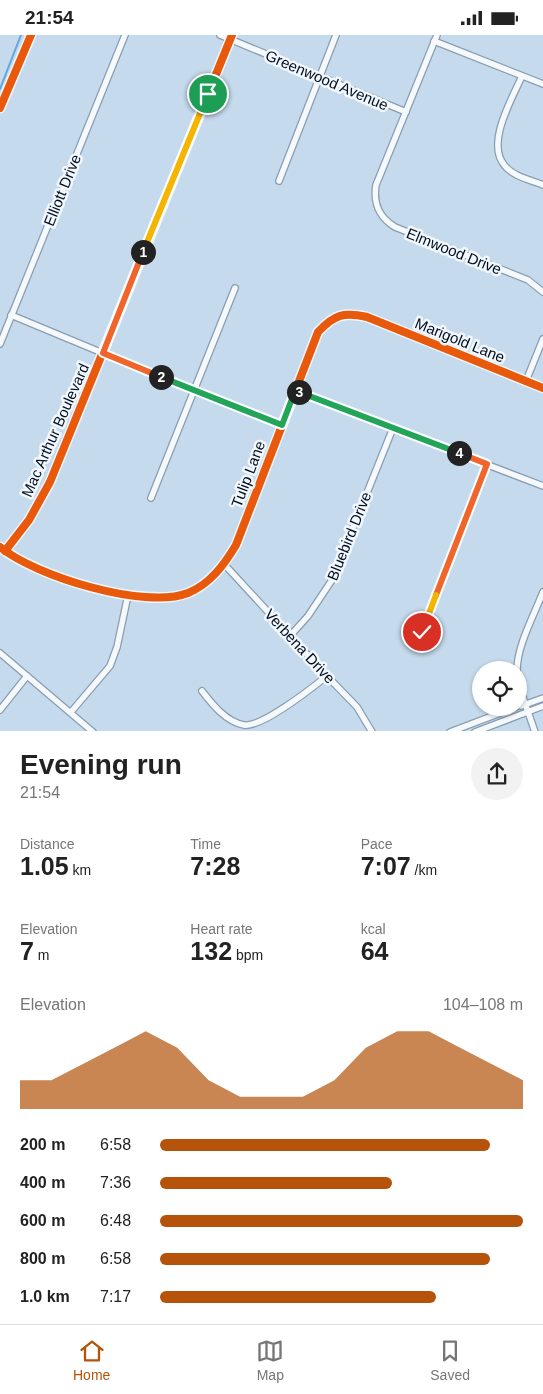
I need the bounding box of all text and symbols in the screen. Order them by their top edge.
text: 21:54 [25,7,74,28]
street label: Greenwood Avenue [263,46,391,114]
pin [187,73,229,115]
icon: arrive [194,80,222,108]
street label: Elliott Drive [40,152,84,228]
street label: Elmwood Drive [404,224,504,278]
pin: 1 [130,239,156,265]
text: 1 [140,244,147,260]
street label: Marigold Lane [413,314,507,366]
street label: Mac Arthur Boulevard [18,361,92,499]
pin: 2 [148,365,174,389]
text: 2 [158,369,165,385]
pin: 3 [286,379,312,405]
text: 3 [296,384,303,400]
street label: Tulip Lane [228,439,268,509]
pin: 4 [446,441,472,465]
text: 4 [456,445,463,461]
street label: Bluebird Drive [323,489,375,583]
street label: Verbena Drive [261,605,339,687]
pin [401,611,443,653]
icon: check [408,618,436,646]
map controls [472,661,527,716]
button: locate [472,661,527,716]
button: share [471,748,523,800]
text: Evening run [20,749,182,780]
text: 21:54 [20,784,60,801]
text: Distance [20,836,74,852]
text: Time [190,836,221,852]
text: Pace [361,836,393,852]
text: 1.05 [20,852,69,880]
text: 7:28 [190,852,240,880]
text: 7:07 [361,852,411,880]
text: km [69,862,91,878]
text: /km [411,862,437,878]
text: Elevation [20,921,78,937]
text: Heart rate [190,921,253,937]
text: kcal [361,921,386,937]
text: 7 [20,937,34,965]
text: 132 [190,937,232,965]
text: 64 [361,937,388,965]
text: m [34,947,49,963]
text: bpm [232,947,263,963]
text: Elevation [20,996,86,1013]
text: 104–108 m [443,996,523,1013]
text: 200 m [20,1136,65,1153]
text: 6:58 [100,1136,131,1153]
text: 400 m [20,1174,65,1191]
text: 7:36 [100,1174,131,1191]
text: 600 m [20,1212,65,1229]
text: 6:48 [100,1212,131,1229]
text: 800 m [20,1250,65,1267]
text: 6:58 [100,1250,131,1267]
text: 1.0 km [20,1288,70,1305]
text: 7:17 [100,1288,131,1305]
tab: Home [73,1337,110,1383]
tab: Map [256,1337,284,1383]
tab: Saved [430,1337,470,1383]

